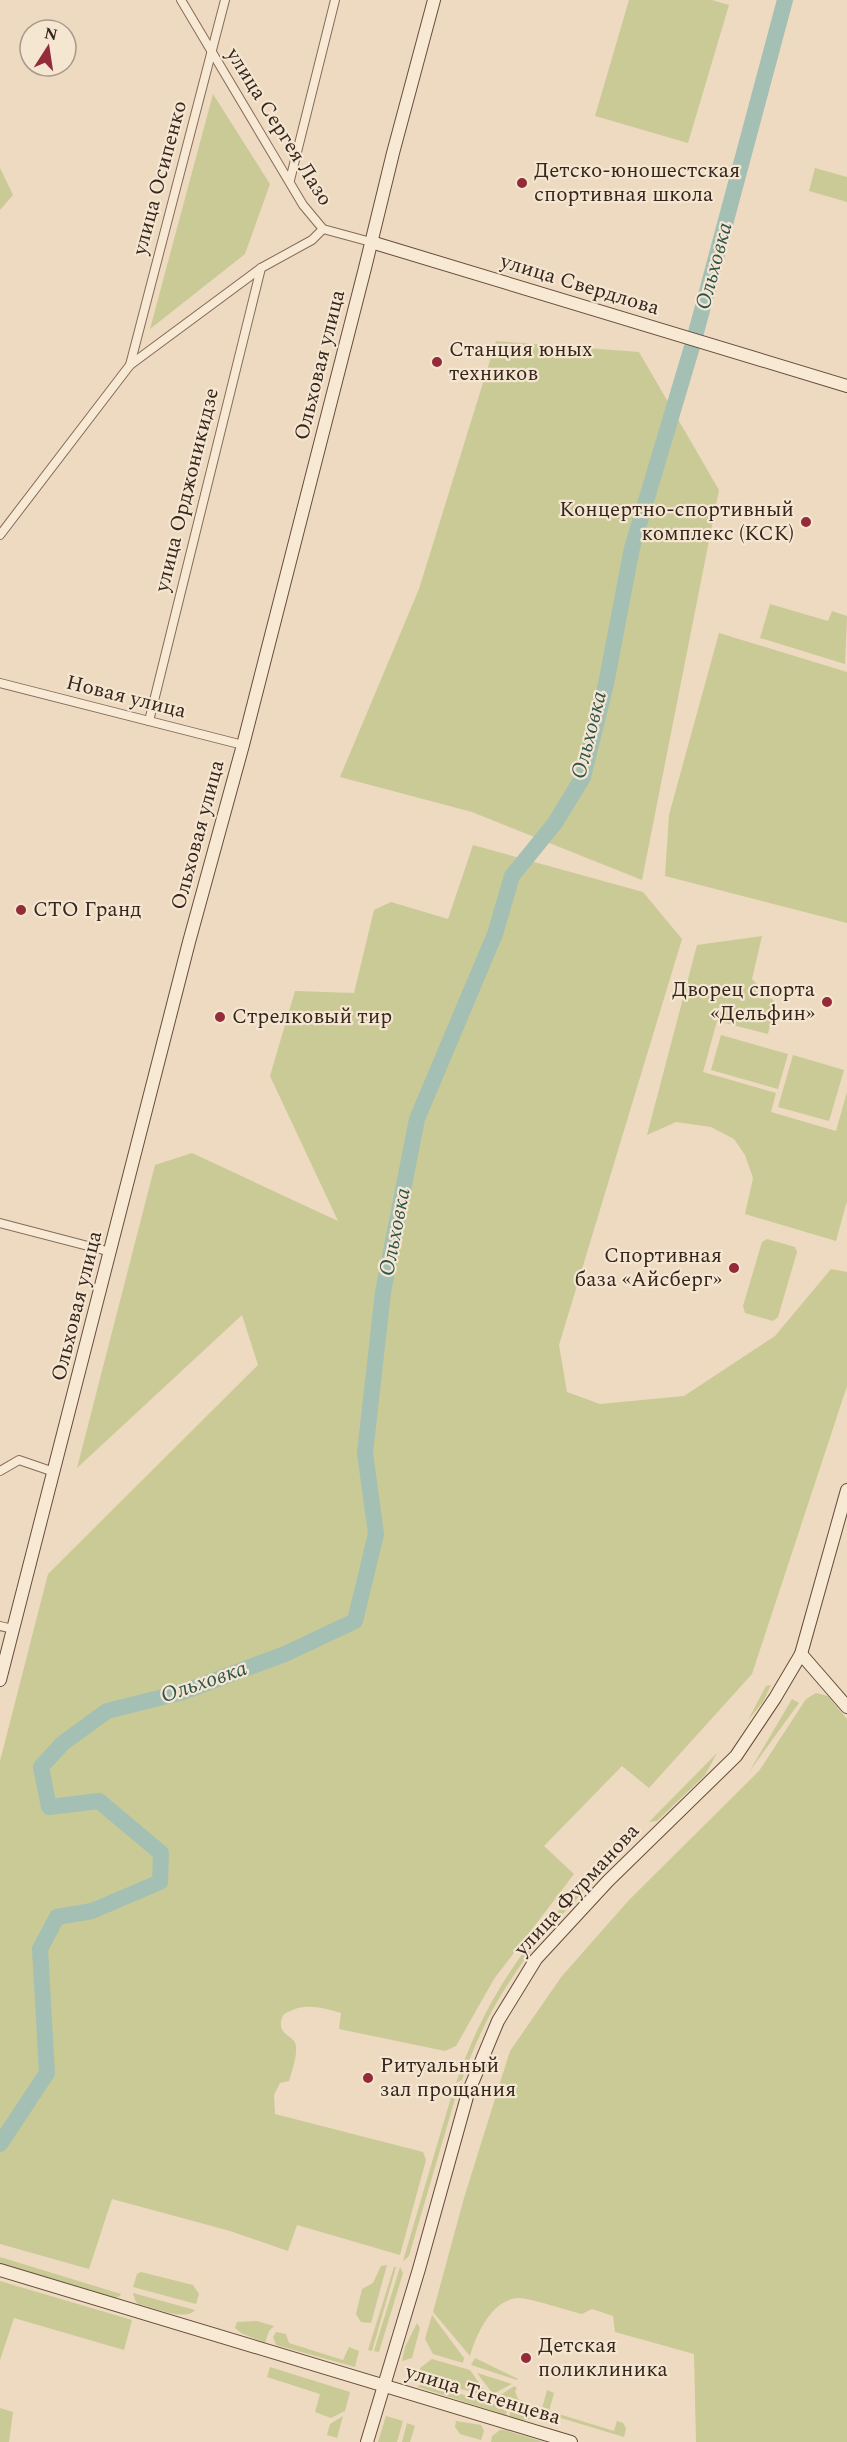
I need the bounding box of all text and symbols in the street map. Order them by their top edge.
north arrow [18,18,78,78]
text: N [42,21,60,47]
street label: улица Сергея Лазо [217,41,341,212]
street label: улица Осипенко [124,97,196,260]
place label: Детско-юношестская спортивная школа [534,155,740,211]
marker: Детско-юношестская спортивная школа [515,176,529,190]
water label: Ольховка [686,219,742,313]
street label: улица Свердлова [495,245,664,325]
street label: Ольховая улица [286,286,354,444]
place label: Станция юных техников [449,334,593,390]
marker: Станция юных техников [430,355,444,369]
street label: улица Орджоникидзе [146,384,228,596]
place label: Концертно-спортивный комплекс (КСК) [559,494,794,550]
marker: Концертно-спортивный комплекс (КСК) [799,515,813,529]
street label: Новая улица [63,667,190,728]
water label: Ольховка [562,688,616,782]
street label: Ольховая улица [163,756,234,914]
place label: СТО Гранд [33,894,142,926]
marker: СТО Гранд [14,903,28,917]
place label: Дворец спорта «Дельфин» [672,974,816,1030]
marker: Дворец спорта «Дельфин» [820,995,834,1009]
place label: Стрелковый тир [232,1001,392,1033]
marker: Стрелковый тир [213,1010,227,1024]
water label: Ольховка [370,1185,420,1279]
street label: Ольховая улица [43,1227,111,1385]
place label: Спортивная база «Айсберг» [575,1240,722,1296]
marker: Спортивная база «Айсберг» [727,1261,741,1275]
water label: Ольховка [156,1652,252,1712]
street label: улица Фурманова [506,1816,648,1965]
place label: Ритуальный зал прощания [380,2050,516,2106]
marker: Ритуальный зал прощания [361,2071,375,2085]
place label: Детская поликлиника [538,2330,669,2386]
marker: Детская поликлиника [519,2351,533,2365]
street label: улица Тегенцева [400,2356,565,2434]

